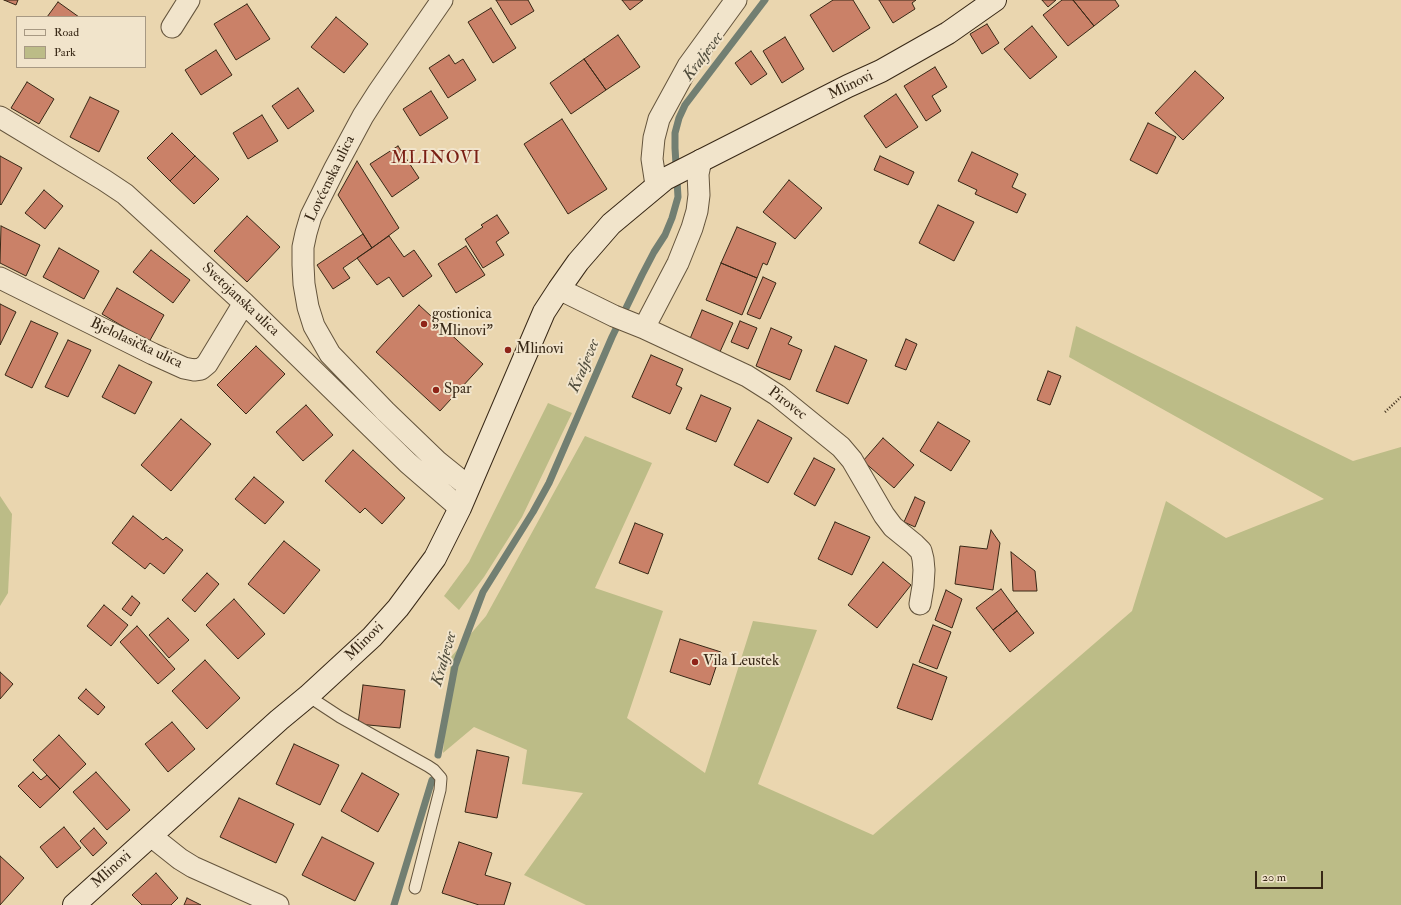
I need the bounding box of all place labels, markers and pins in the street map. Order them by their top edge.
place label: gostionica "Mlinovi" [432,306,493,341]
marker: gostionica "Mlinovi" [419,319,429,329]
place label: Mlinovi [516,341,564,359]
marker: Mlinovi [503,345,513,355]
place label: Spar [444,381,472,399]
marker: Spar [431,385,441,395]
place label: Vila Leustek [703,653,779,671]
marker: Vila Leustek [690,657,700,667]

